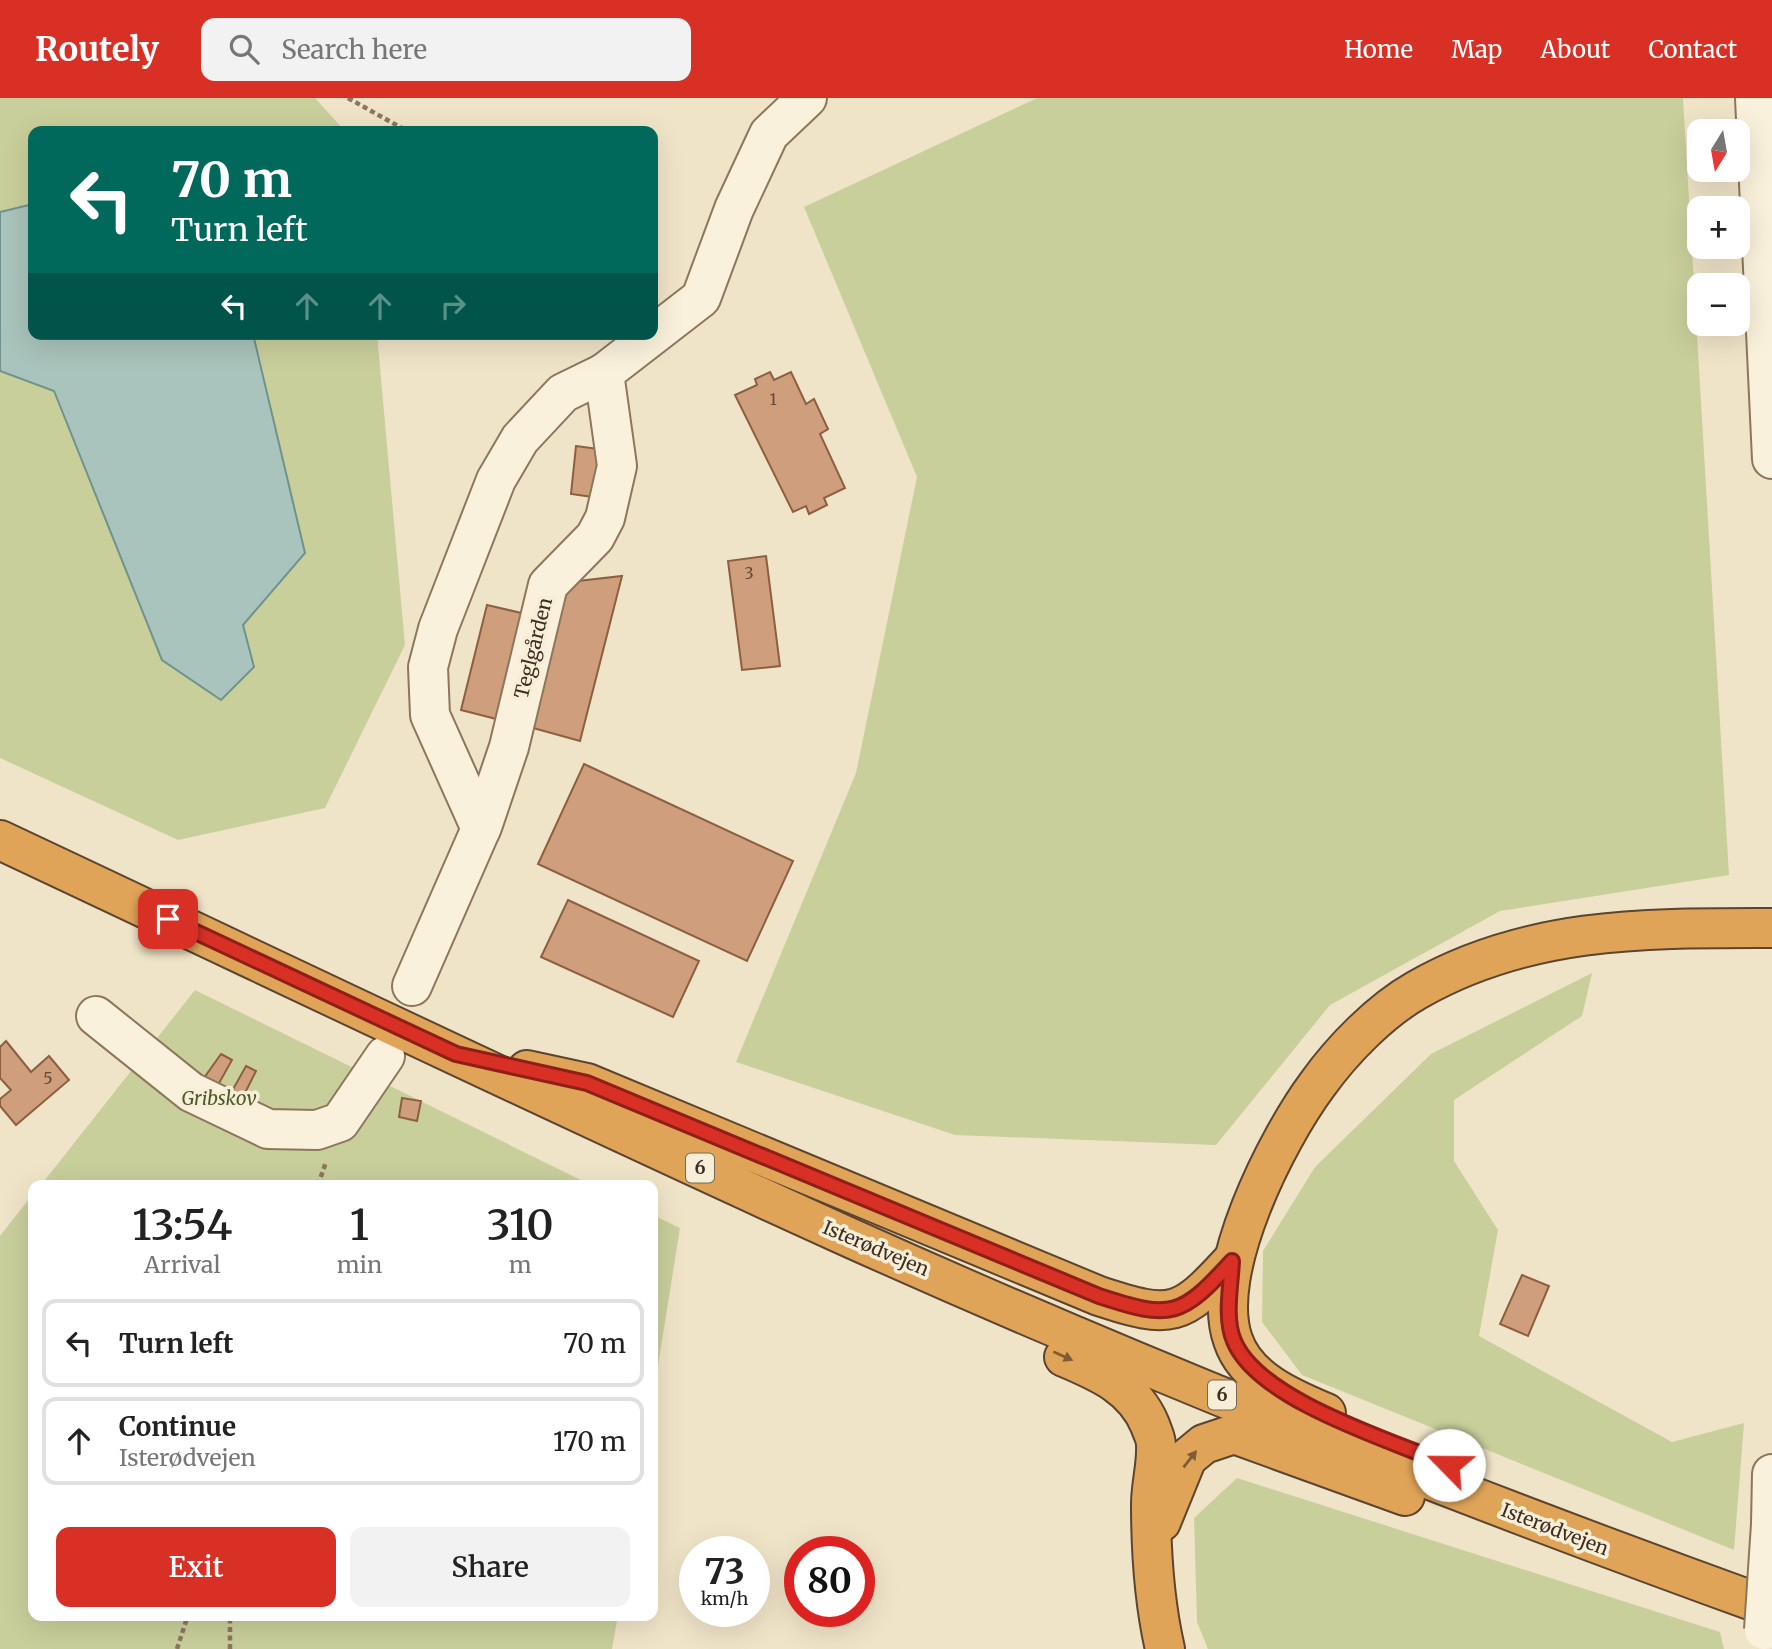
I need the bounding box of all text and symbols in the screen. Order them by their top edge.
search box [201,18,691,81]
text: Routely [35,29,159,70]
icon: search [225,30,263,68]
text: Search here [281,33,427,66]
text: Home [1344,34,1413,65]
text: Map [1451,34,1502,65]
text: About [1540,34,1610,65]
text: Contact [1648,34,1737,65]
north arrow [1687,119,1750,182]
map controls [1687,119,1750,336]
text: 70 m [171,149,292,210]
icon: left [56,154,147,245]
button: + [1687,196,1750,259]
text: Turn left [171,210,308,250]
button: − [1687,273,1750,336]
icon: left [215,287,253,325]
icon: ahead [288,287,326,325]
icon: ahead [361,287,399,325]
icon: right [434,287,472,325]
house number: 1 [769,389,777,409]
house number: 3 [744,563,754,583]
street label: Teglgården [509,595,557,701]
pin [138,889,198,949]
icon: arrive [149,900,187,938]
house number: 5 [43,1068,53,1088]
park label: Gribskov [181,1086,257,1110]
road number: 6 [686,1154,714,1182]
text: 13:54 [132,1199,232,1251]
text: 1 [350,1199,369,1251]
text: 310 [487,1199,554,1251]
street label: Isterødvejen [819,1215,933,1281]
text: Arrival [144,1250,221,1279]
text: min [337,1250,382,1279]
text: m [509,1250,532,1279]
icon: left [60,1324,98,1362]
text: Turn left [119,1327,233,1360]
text: 70 m [563,1327,626,1360]
one-way arrow [1053,1350,1073,1362]
road number: 6 [1208,1380,1236,1410]
text: Continue [119,1410,236,1443]
icon: ahead [60,1422,98,1460]
text: 170 m [553,1425,626,1458]
position arrow [1412,1428,1486,1502]
text: Isterødvejen [119,1443,256,1472]
one-way arrow [1183,1450,1197,1469]
street label: Isterødvejen [1498,1498,1612,1561]
button: Exit [56,1527,336,1607]
button: Share [350,1527,630,1607]
speed limit sign: 80 [784,1536,875,1627]
text: 73 [704,1550,745,1594]
text: km/h [701,1587,748,1610]

